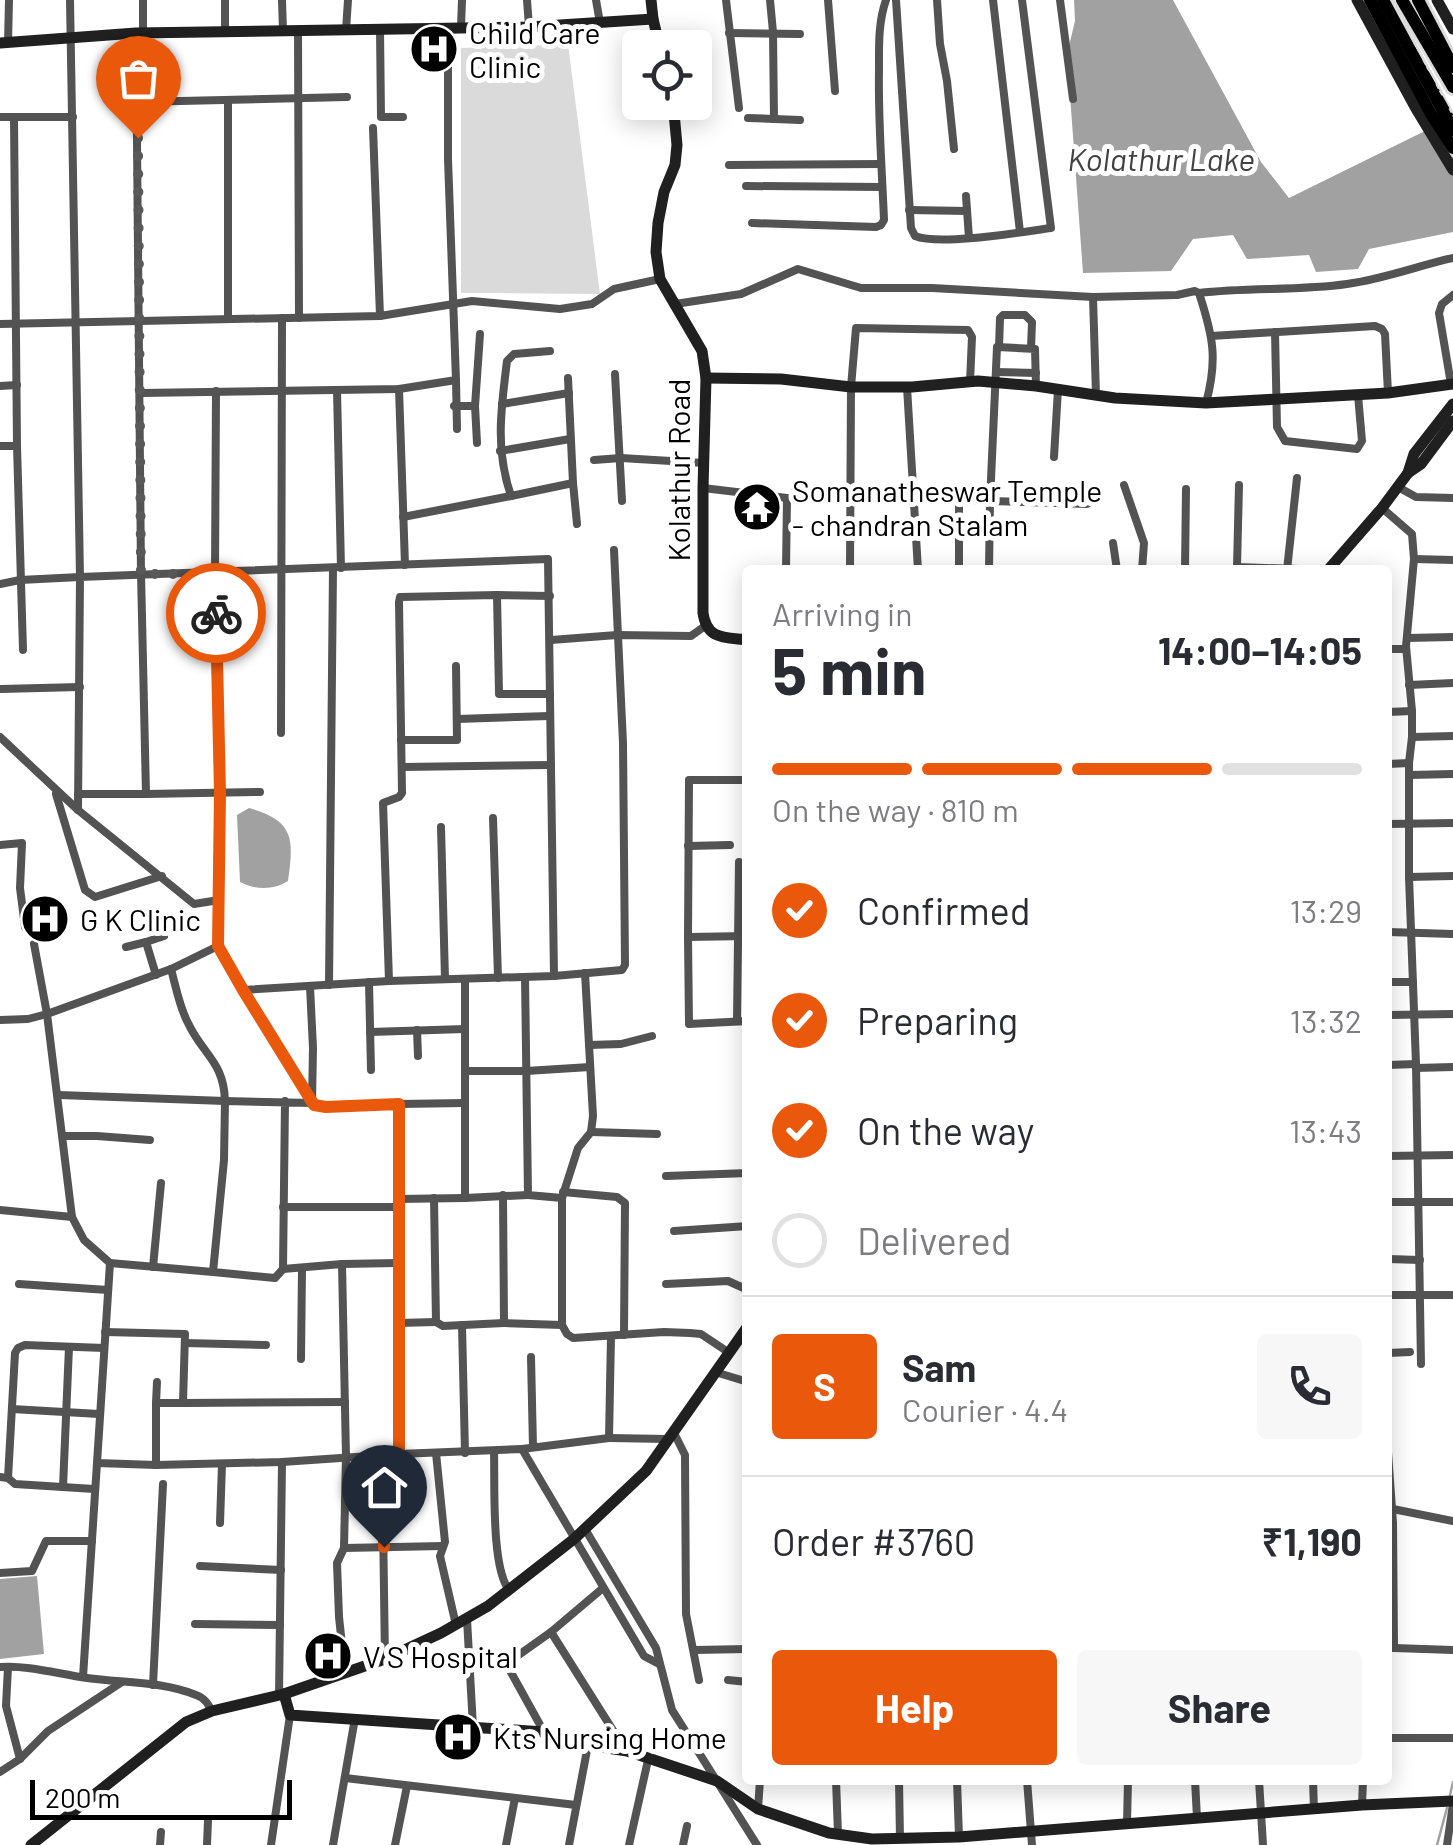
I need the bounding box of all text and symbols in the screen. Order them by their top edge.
place label: Child Care Clinic [469,14,600,84]
hospital icon: Child Care Clinic [408,23,460,75]
map controls [622,30,712,120]
button: locate [622,30,712,120]
pin [96,36,181,139]
icon: bag [111,51,166,106]
water label: Kolathur Lake [1067,139,1255,177]
street label: Kolathur Road [660,379,696,561]
place label: Somanatheswar Temple - chandran Stalam [792,472,1102,542]
temple icon: Somanatheswar Temple - chandran Stalam [731,481,783,533]
courier [166,563,266,663]
icon: bike [189,586,244,641]
text: Arriving in [772,594,912,632]
text: 14:00–14:05 [1158,627,1362,673]
text: 5 min [772,630,926,708]
text: On the way · 810 m [772,790,1019,828]
icon: check [772,883,827,938]
text: Confirmed [857,887,1030,933]
text: 13:29 [1290,891,1362,929]
hospital icon: G K Clinic [19,893,71,945]
place label: G K Clinic [80,901,201,937]
icon: check [772,993,827,1048]
text: Preparing [857,997,1018,1043]
text: 13:32 [1290,1001,1362,1039]
icon: check [772,1103,827,1158]
text: On the way [857,1107,1034,1153]
text: 13:43 [1289,1111,1362,1149]
text: Delivered [857,1217,1011,1263]
button: phone [1257,1334,1362,1439]
text: Sam [902,1344,976,1390]
text: S [813,1363,836,1409]
text: Courier · 4.4 [902,1390,1068,1428]
pin [342,1445,427,1548]
icon: home [357,1460,412,1515]
text: Order #3760 [772,1518,975,1564]
text: ₹1,190 [1261,1518,1362,1564]
hospital icon: V S Hospital [302,1630,354,1682]
place label: V S Hospital [363,1638,518,1674]
button: Help [772,1650,1057,1765]
button: Share [1077,1650,1362,1765]
hospital icon: Kts Nursing Home [432,1711,484,1763]
place label: Kts Nursing Home [493,1719,727,1755]
scale bar [30,1775,292,1820]
text: 200 m [45,1780,120,1814]

